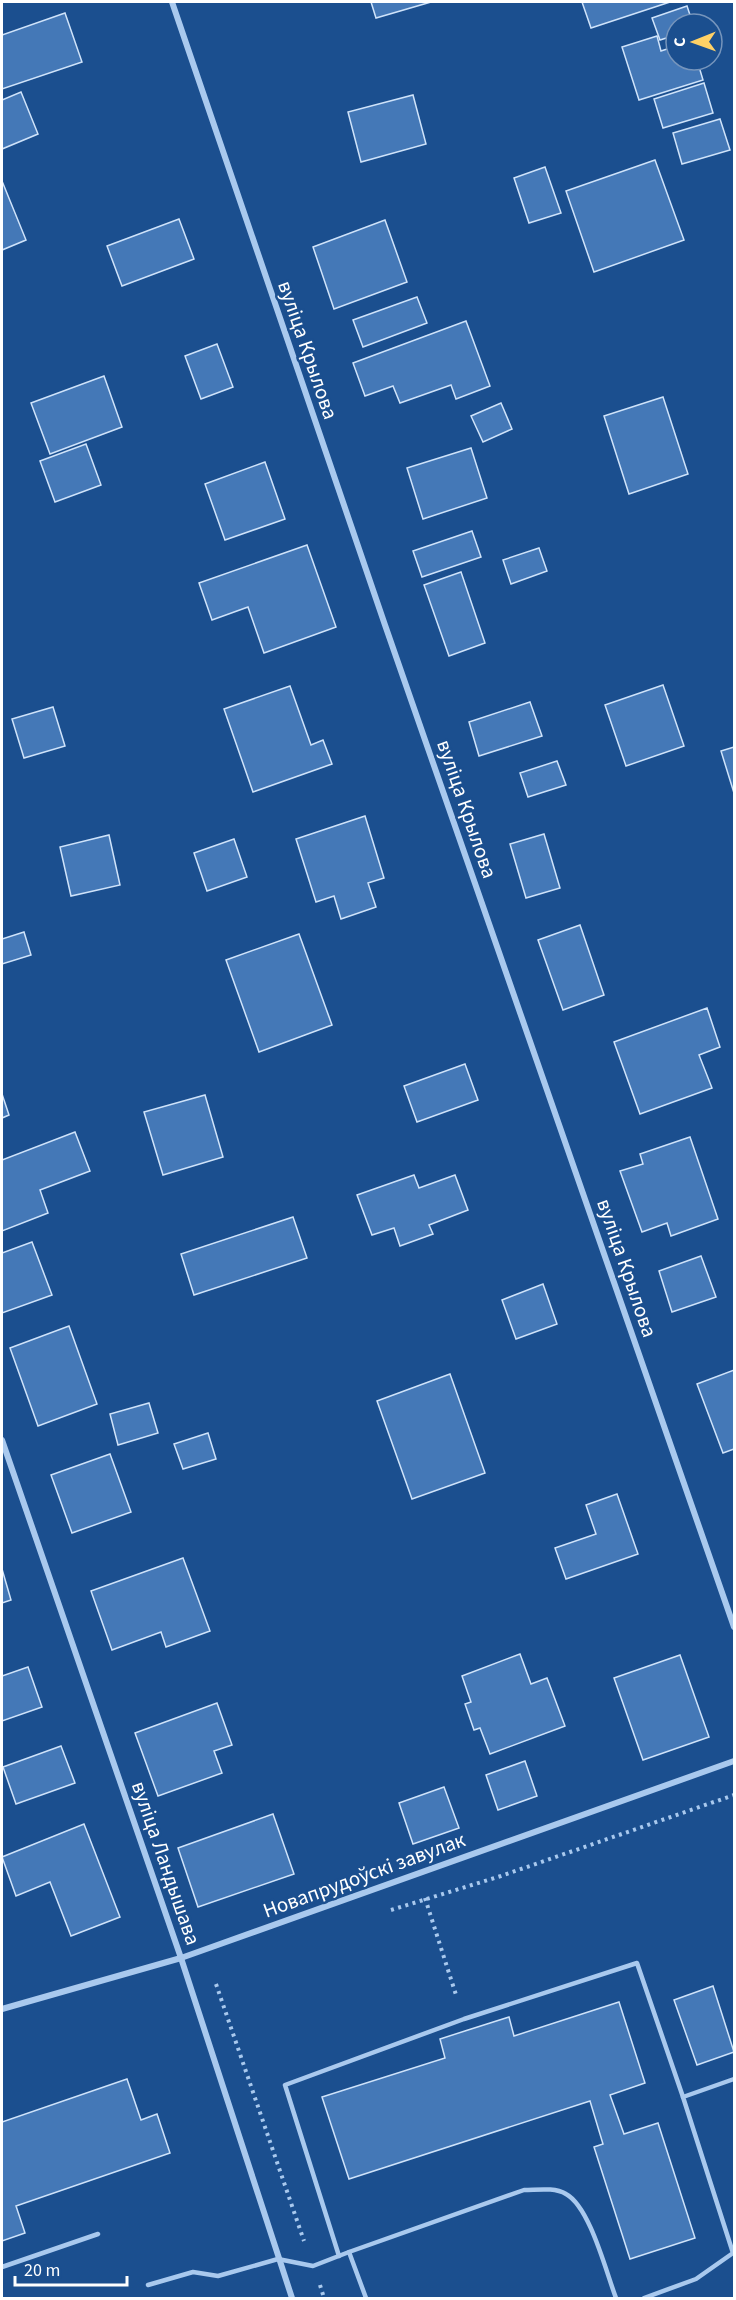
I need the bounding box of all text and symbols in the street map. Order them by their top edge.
north arrow [664,12,724,72]
text: С [669,37,691,47]
street label: вуліца Крылова [270,277,346,423]
street label: вуліца Крылова [429,736,505,882]
street label: вуліца Крылова [589,1195,665,1341]
street label: вуліца Ландышава [124,1777,208,1949]
street label: Новапрудоўскі завулак [259,1824,470,1926]
scale bar [15,2249,128,2287]
text: 20 m [24,2258,60,2283]

